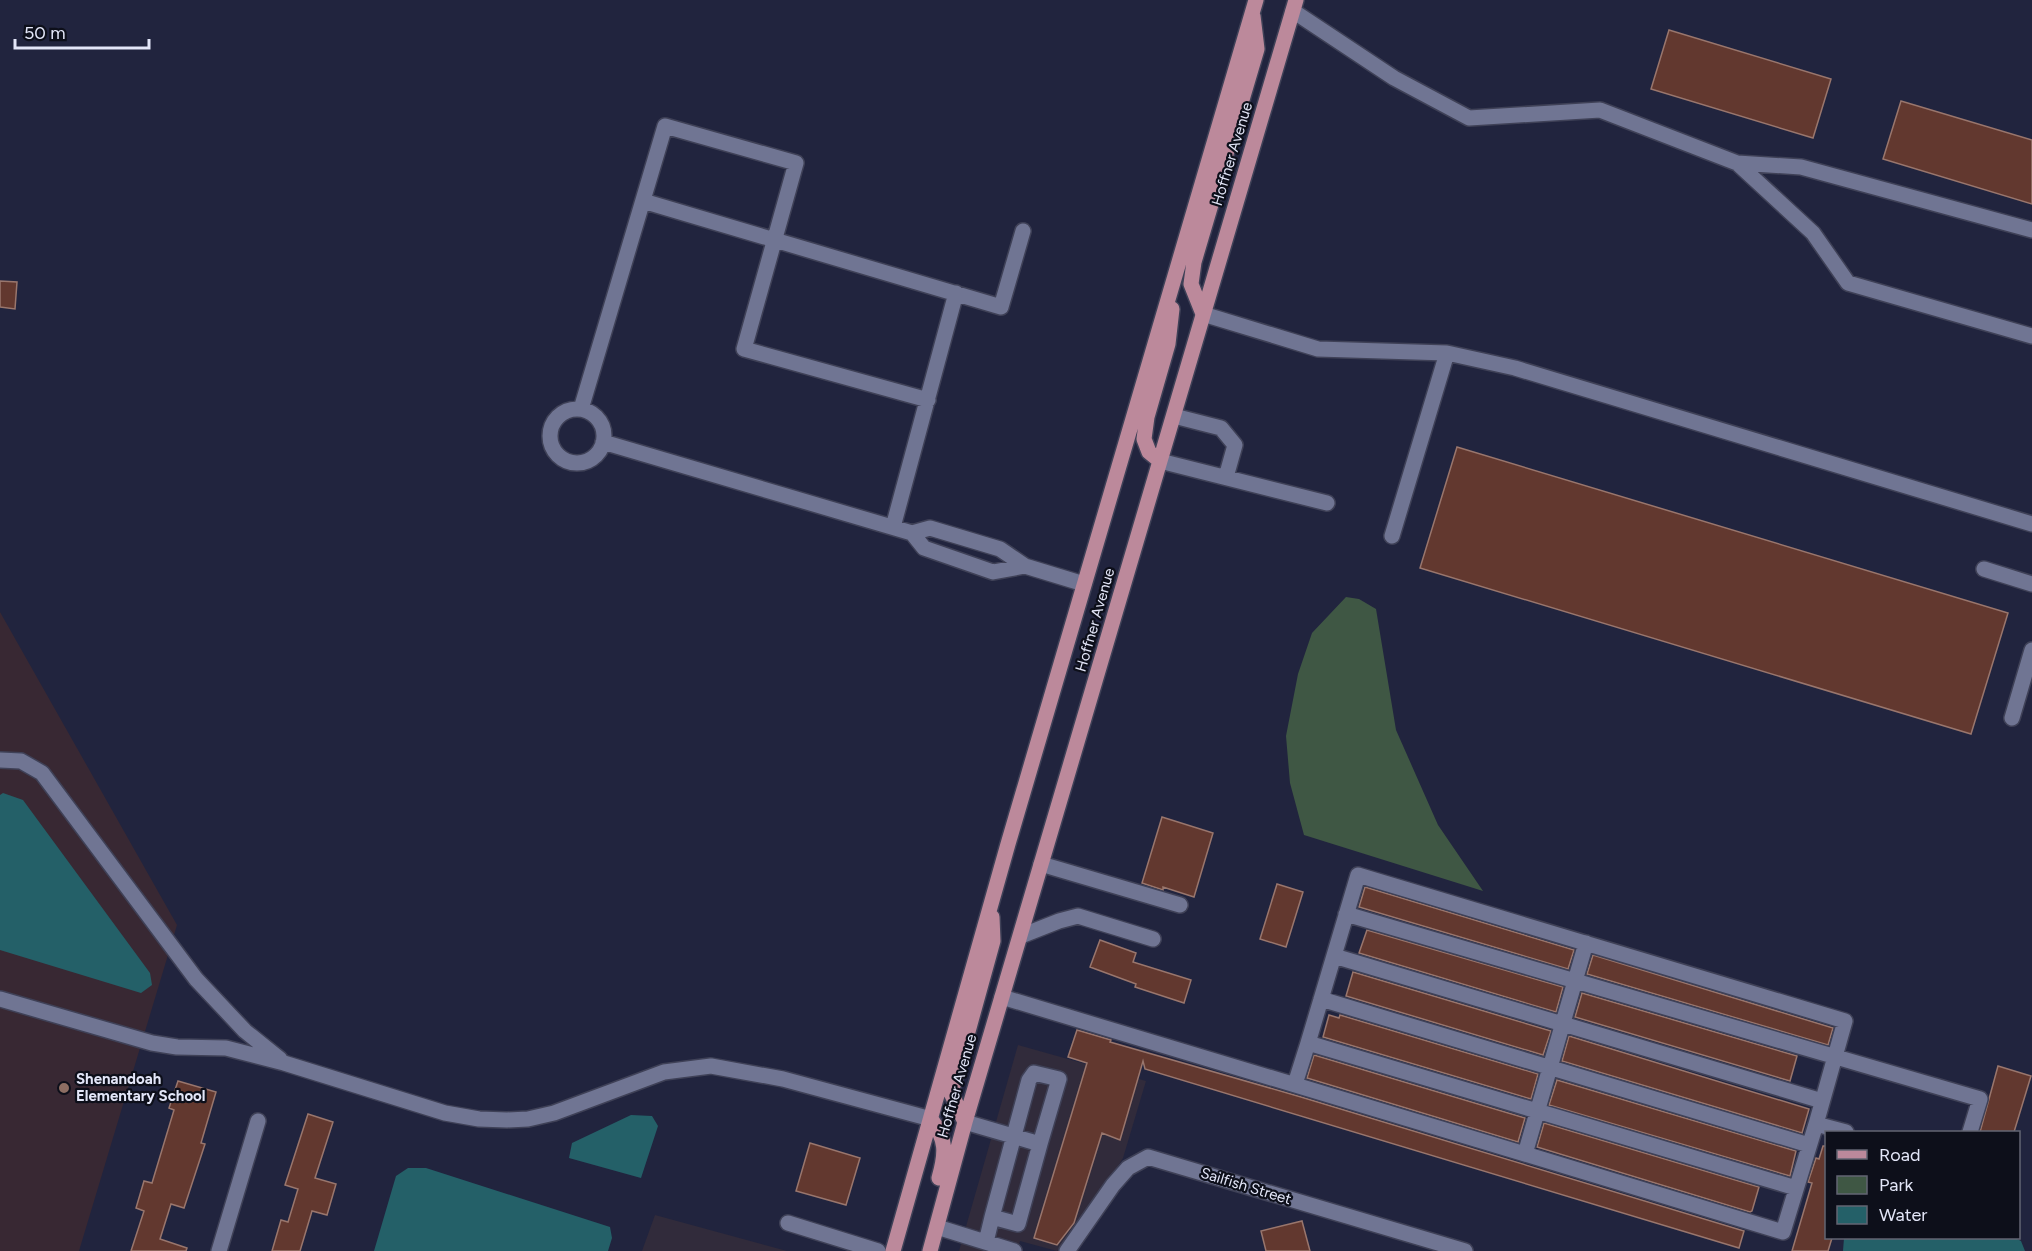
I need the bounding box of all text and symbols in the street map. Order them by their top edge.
scale bar [15,12,148,50]
text: 50 m [24,22,66,44]
street label: Hoffner Avenue [1208,100,1256,208]
street label: Hoffner Avenue [1072,566,1118,674]
street label: Hoffner Avenue [934,1032,980,1140]
place label: Shenandoah Elementary School [76,1070,206,1105]
marker: Shenandoah Elementary School [57,1081,71,1095]
legend [1825,1131,2020,1239]
text: Road [1879,1144,1920,1166]
street label: Sailfish Street [1199,1164,1294,1208]
text: Park [1879,1174,1914,1196]
text: Water [1879,1204,1927,1226]

